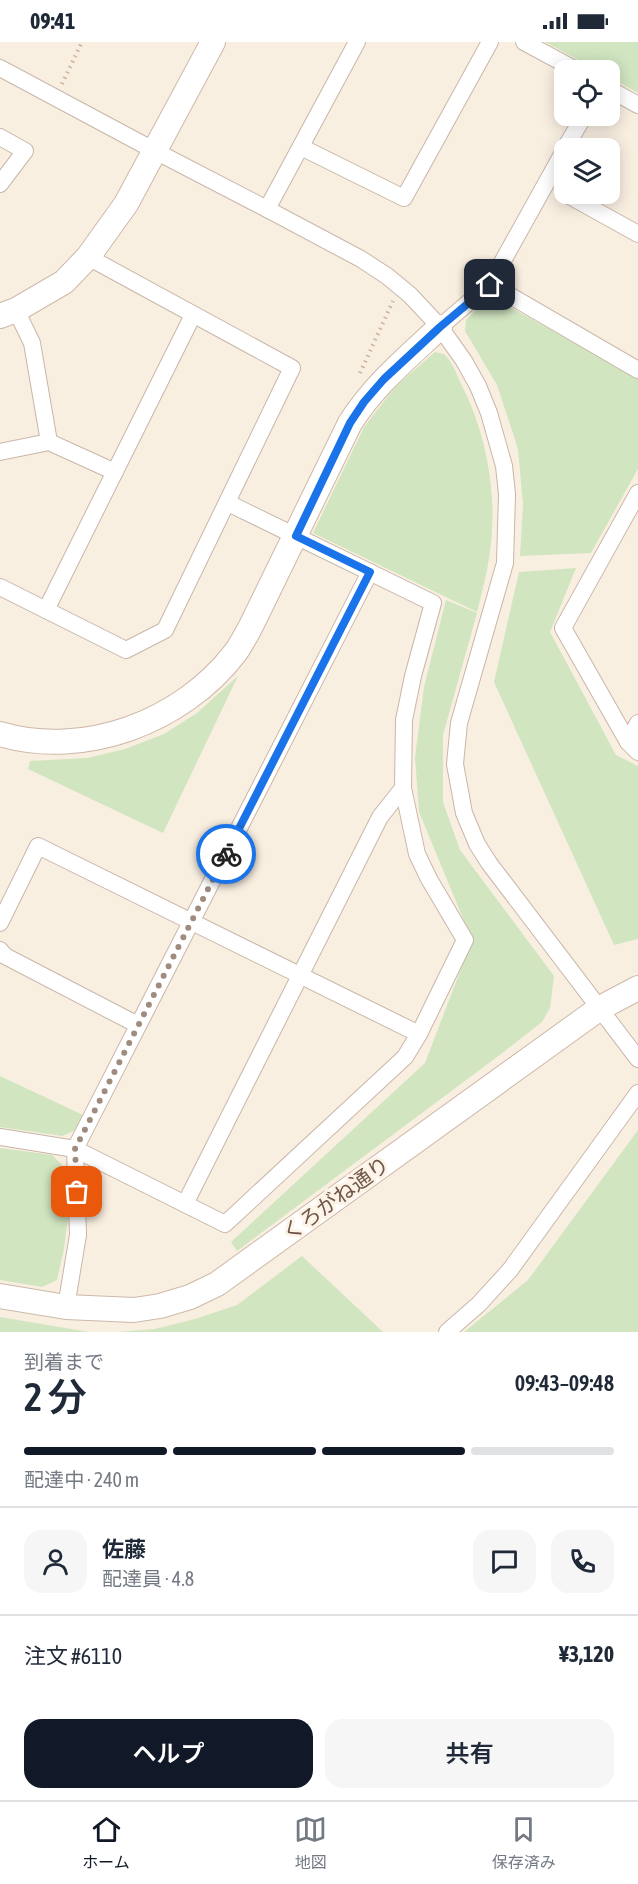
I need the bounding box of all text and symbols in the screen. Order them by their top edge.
text: 09:41 [30,8,75,34]
map controls [554,60,620,204]
button: locate [554,60,620,126]
button: layers [554,138,620,204]
pin [464,259,515,310]
icon: home [473,268,506,301]
courier [196,824,256,884]
icon: bike [210,838,243,871]
street label: くろがね通り [277,1151,393,1245]
pin [51,1166,102,1217]
icon: bag [60,1175,93,1208]
text: 到着まで [24,1350,104,1373]
text: 09:43–09:48 [515,1370,614,1396]
text: 2 分 [24,1375,87,1419]
text: 配達中 · 240 m [24,1468,139,1491]
button: person [24,1530,87,1593]
button: chat [473,1530,536,1593]
button: phone [551,1530,614,1593]
text: 佐藤 [102,1536,146,1562]
text: 配達員 · 4.8 [102,1567,194,1590]
text: ¥3,120 [559,1641,614,1667]
text: 注文 #6110 [24,1643,122,1669]
button: ヘルプ [24,1719,313,1788]
button: 共有 [325,1719,614,1788]
tab: ホーム [82,1813,130,1873]
tab: 地図 [294,1813,327,1873]
tab: 保存済み [492,1813,556,1873]

